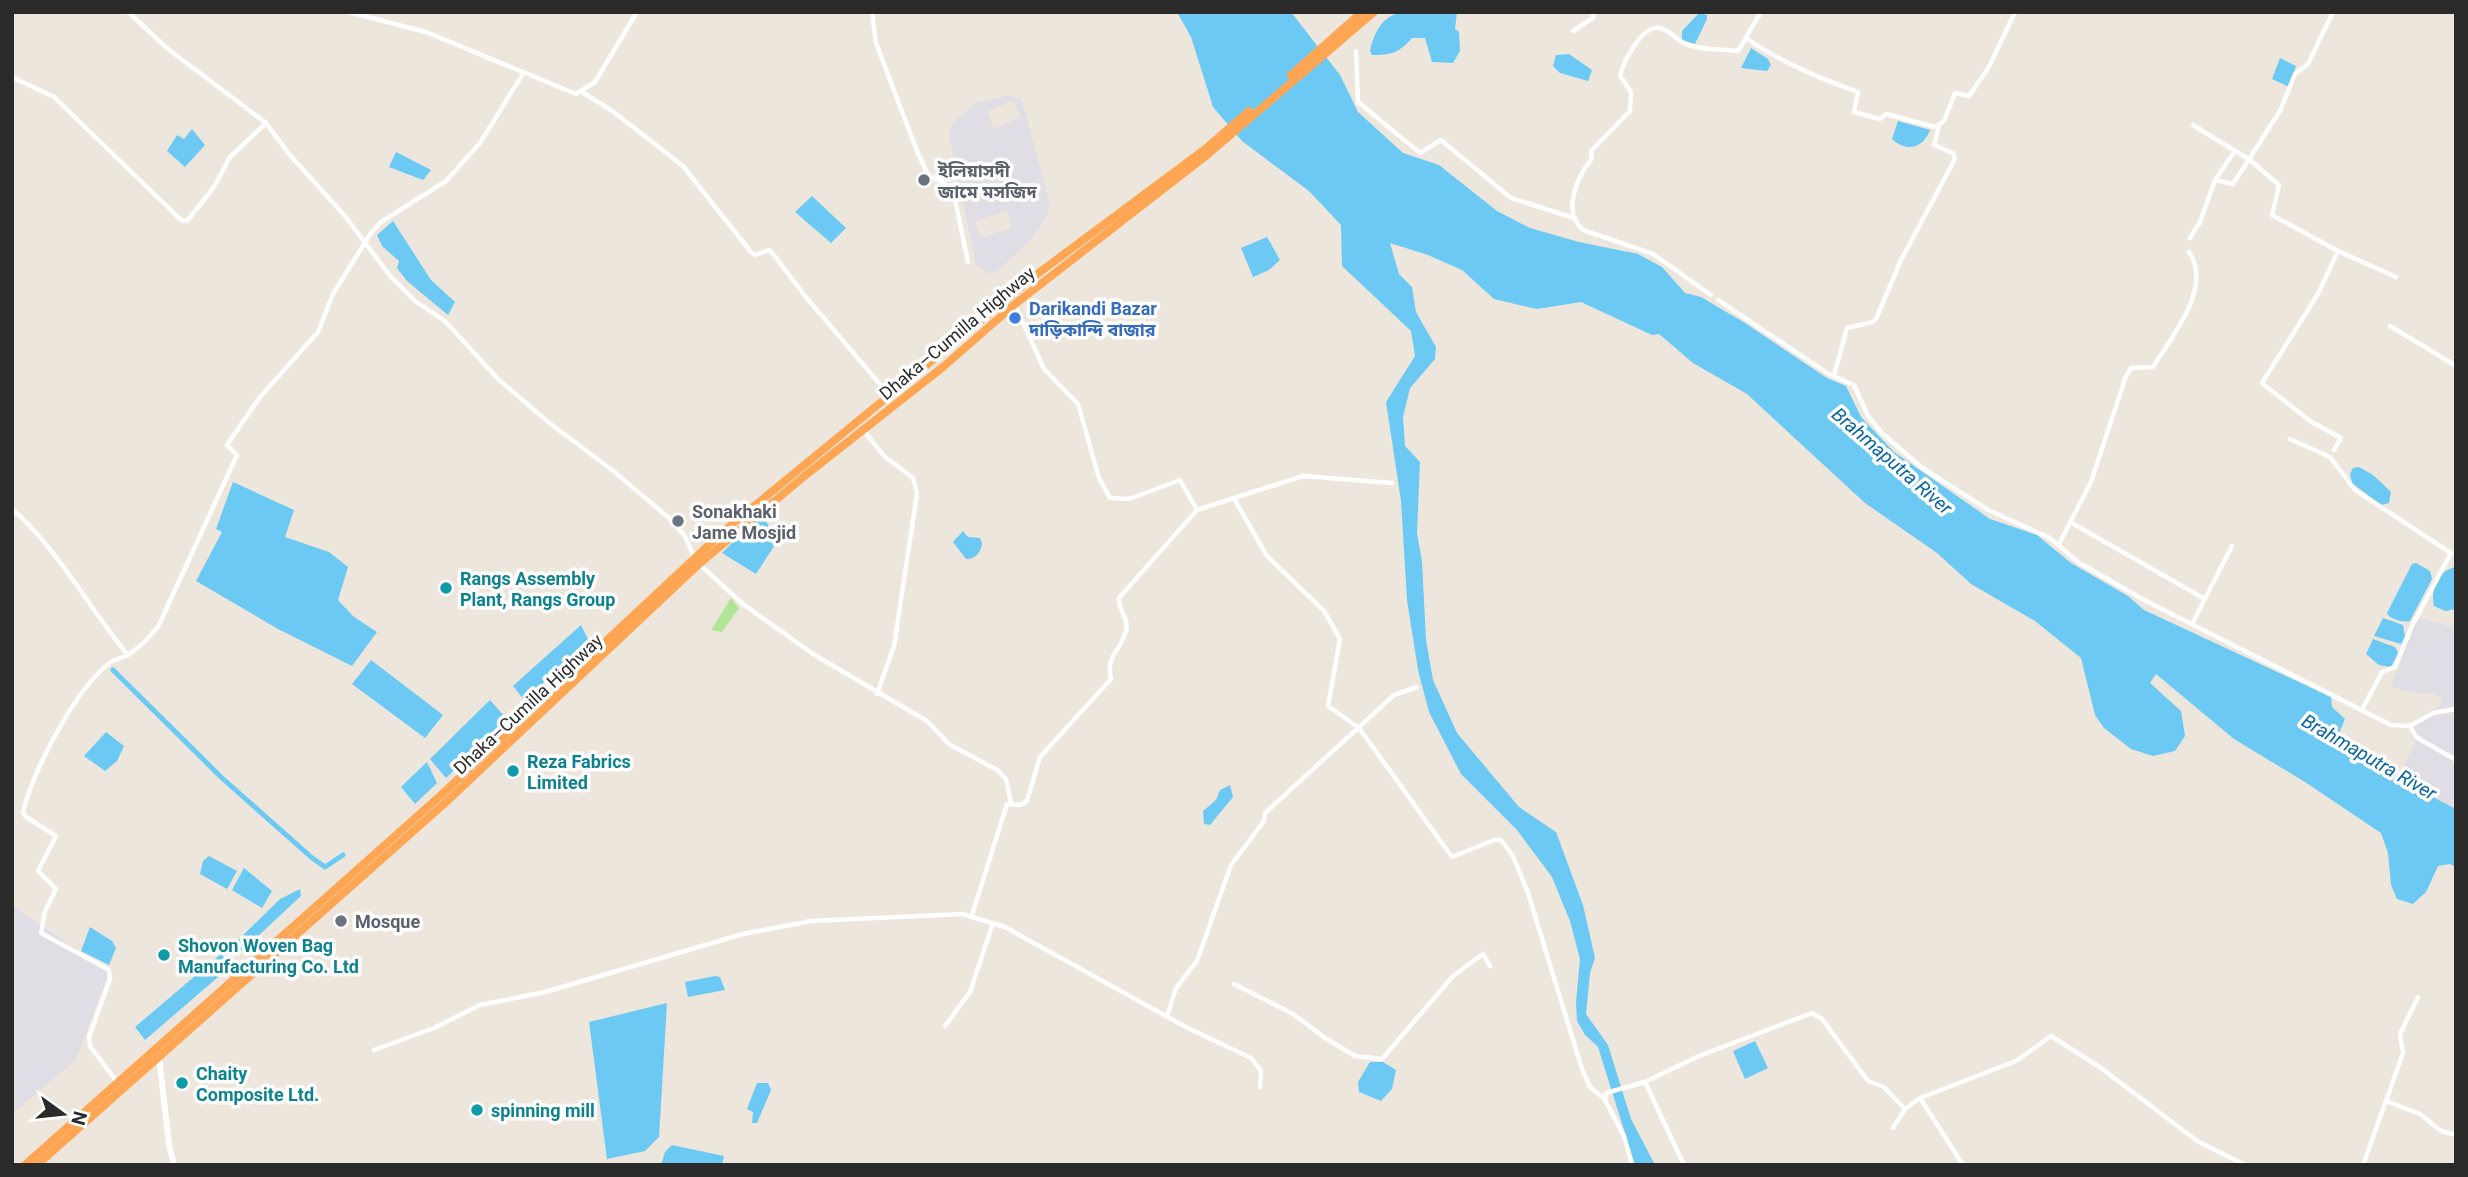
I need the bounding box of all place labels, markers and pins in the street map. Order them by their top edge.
place label: ইলিয়াসদী জামে মসজিদ [937,160,1037,202]
marker: ইলিয়াসদী জামে মসজিদ [916,172,932,188]
place label: Darikandi Bazar দাড়িকান্দি বাজার [1028,298,1157,340]
marker: Darikandi Bazar দাড়িকান্দি বাজার [1007,310,1023,326]
place label: Sonakhaki Jame Mosjid [692,501,796,543]
marker: Sonakhaki Jame Mosjid [670,513,686,529]
place label: Rangs Assembly Plant, Rangs Group [460,568,615,610]
marker: Rangs Assembly Plant, Rangs Group [438,580,454,596]
place label: Reza Fabrics Limited [527,751,631,793]
marker: Reza Fabrics Limited [505,763,521,779]
place label: Mosque [355,911,420,932]
marker: Mosque [333,913,349,929]
place label: Shovon Woven Bag Manufacturing Co. Ltd [178,935,359,977]
marker: Shovon Woven Bag Manufacturing Co. Ltd [156,947,172,963]
place label: Chaity Composite Ltd. [196,1063,319,1105]
marker: Chaity Composite Ltd. [174,1075,190,1091]
place label: spinning mill [491,1100,595,1121]
marker: spinning mill [469,1102,485,1118]

